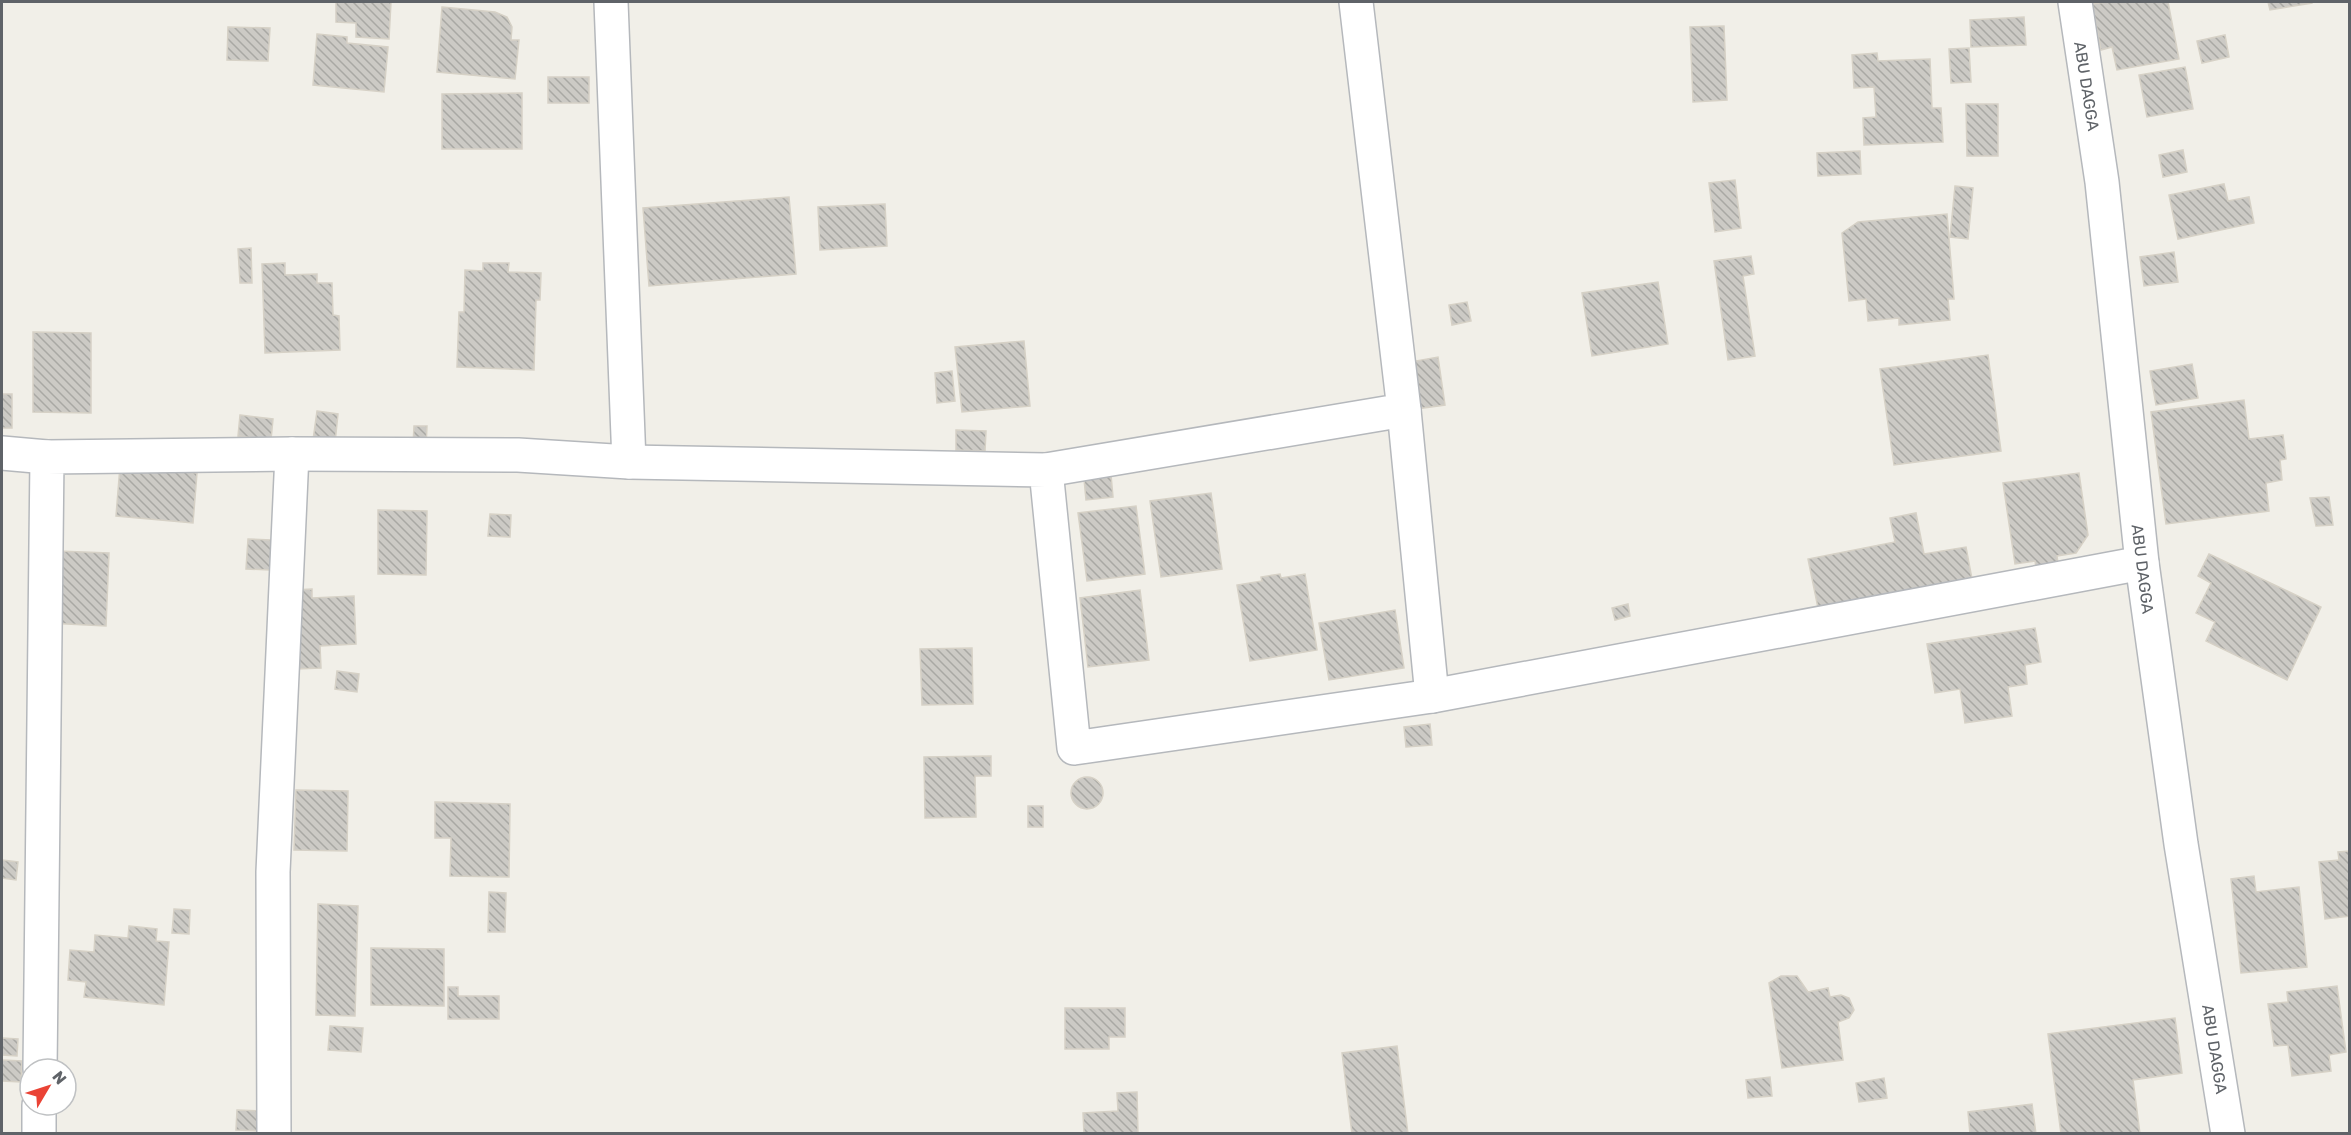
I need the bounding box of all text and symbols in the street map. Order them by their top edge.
street label: ABU DAGGA [2070,40,2103,132]
street label: ABU DAGGA [2128,523,2157,615]
street label: ABU DAGGA [2198,1003,2231,1095]
north arrow [18,1057,78,1117]
text: N [48,1067,70,1088]

